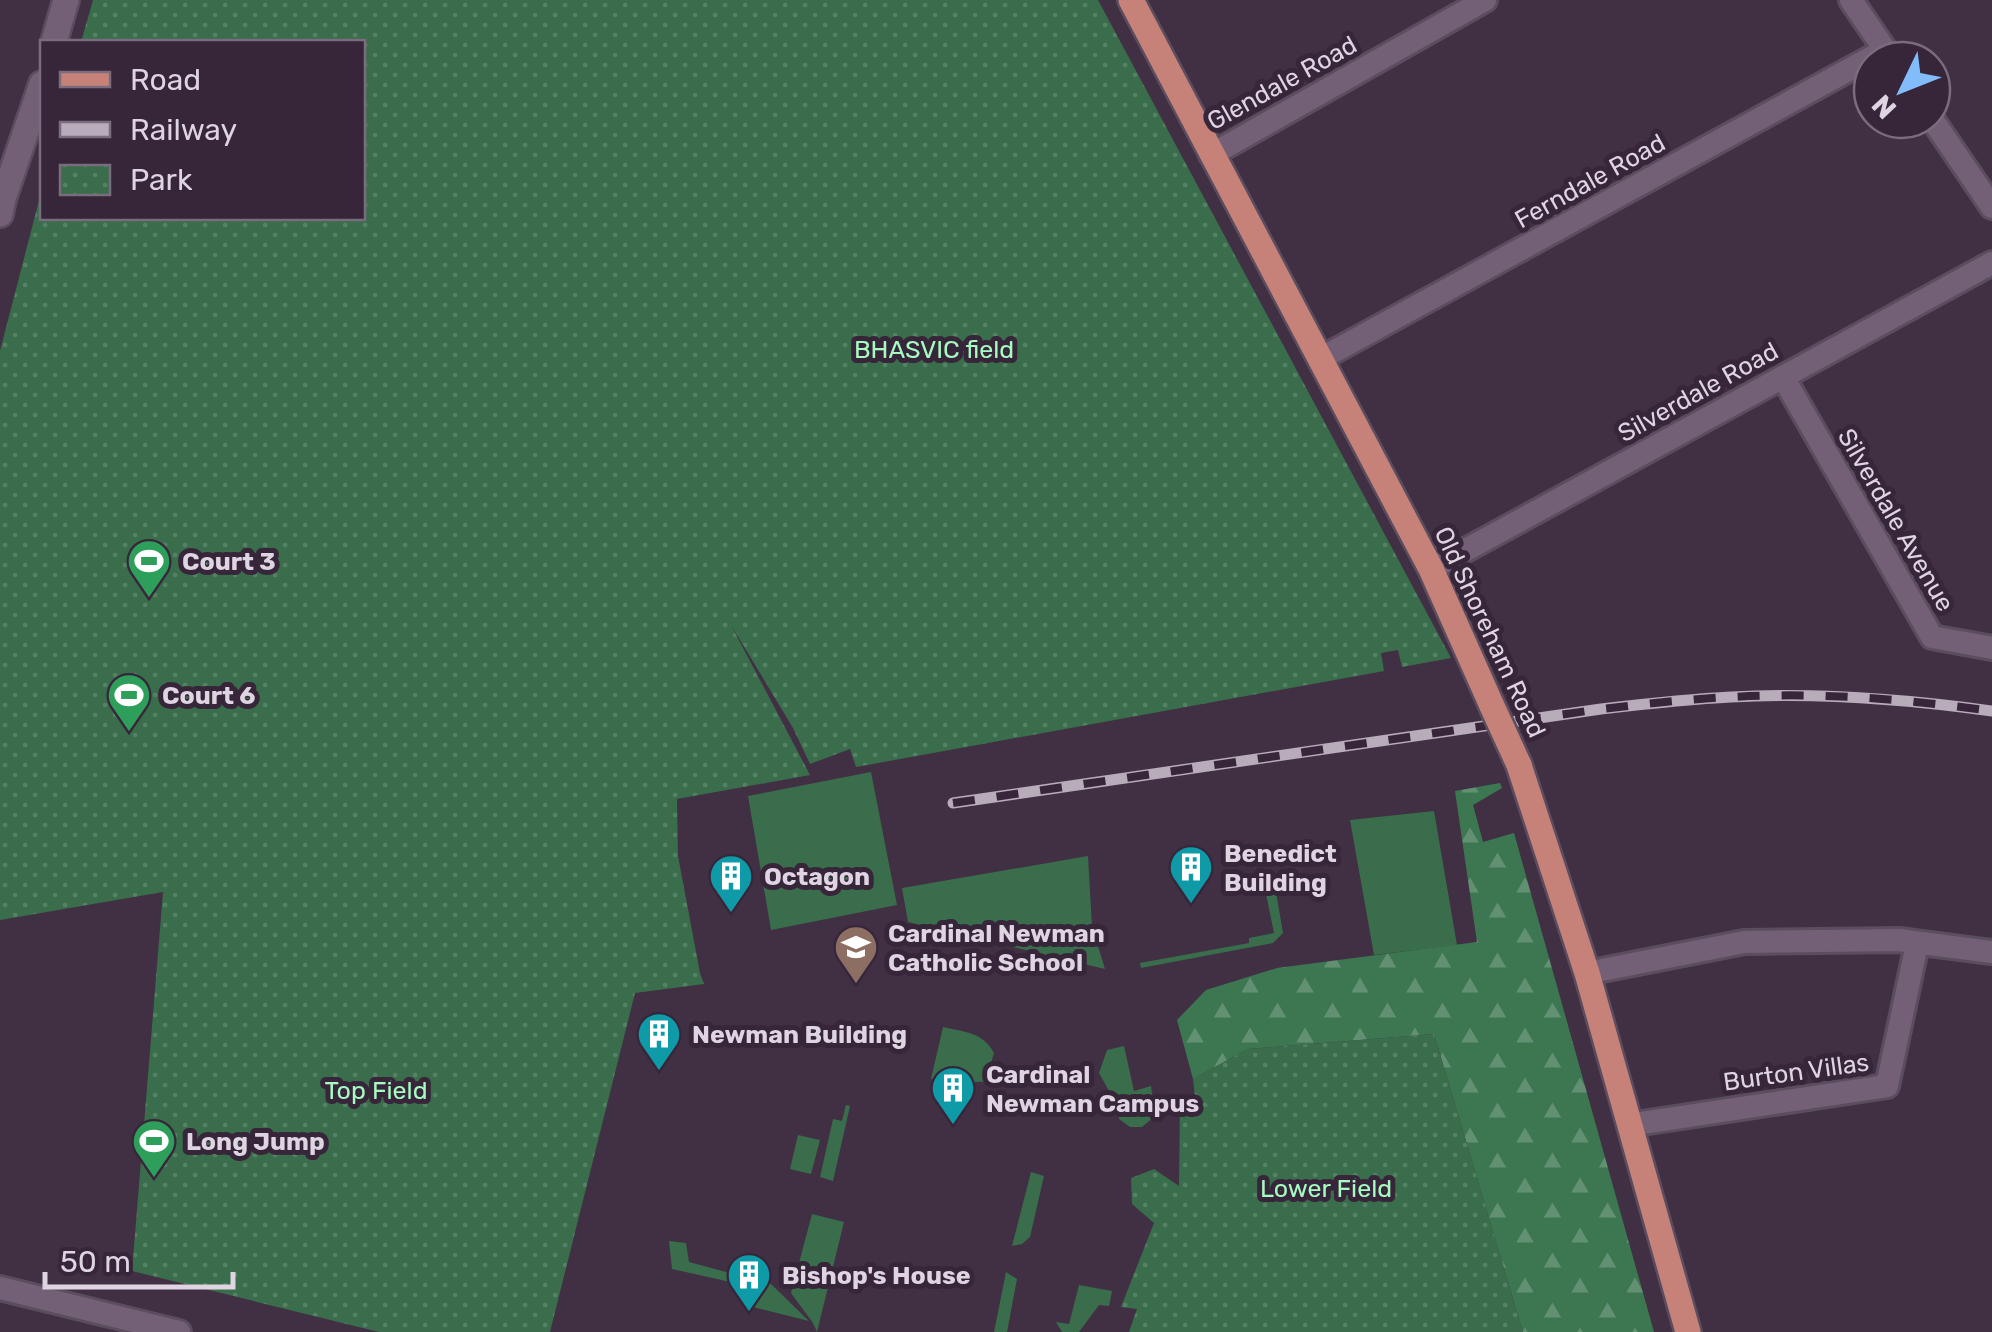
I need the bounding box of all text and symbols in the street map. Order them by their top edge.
street label: Glendale Road [1202,30,1362,136]
legend [40,40,365,220]
north arrow [1852,40,1952,140]
text: Road [130,62,201,98]
text: N [1865,88,1903,125]
text: Railway [130,112,237,148]
street label: Ferndale Road [1510,128,1670,234]
text: Park [130,162,193,198]
park label: BHASVIC field [854,335,1014,364]
street label: Silverdale Road [1613,336,1783,448]
street label: Silverdale Avenue [1832,424,1960,616]
street label: Old Shoreham Road [1428,522,1552,742]
sports icon: Court 3 [126,538,172,599]
place label: Court 3 [182,547,276,576]
sports icon: Court 6 [106,672,152,733]
place label: Court 6 [162,681,255,710]
place label: Benedict Building [1224,839,1337,897]
building icon: Benedict Building [1168,844,1214,905]
building icon: Octagon [708,853,754,914]
place label: Octagon [764,862,870,891]
place label: Cardinal Newman Catholic School [888,919,1105,977]
school or university icon: Cardinal Newman Catholic School [833,924,879,985]
building icon: Newman Building [636,1011,682,1072]
place label: Newman Building [692,1020,907,1049]
street label: Burton Villas [1721,1047,1871,1097]
place label: Cardinal Newman Campus [986,1060,1199,1118]
building icon: Cardinal Newman Campus [930,1065,976,1126]
park label: Top Field [324,1076,428,1105]
sports icon: Long Jump [131,1118,177,1179]
place label: Long Jump [186,1127,325,1156]
park label: Lower Field [1260,1174,1392,1203]
scale bar [45,1227,232,1289]
text: 50 m [60,1244,131,1280]
building icon: Bishop's House [726,1252,772,1313]
place label: Bishop's House [782,1261,971,1290]

